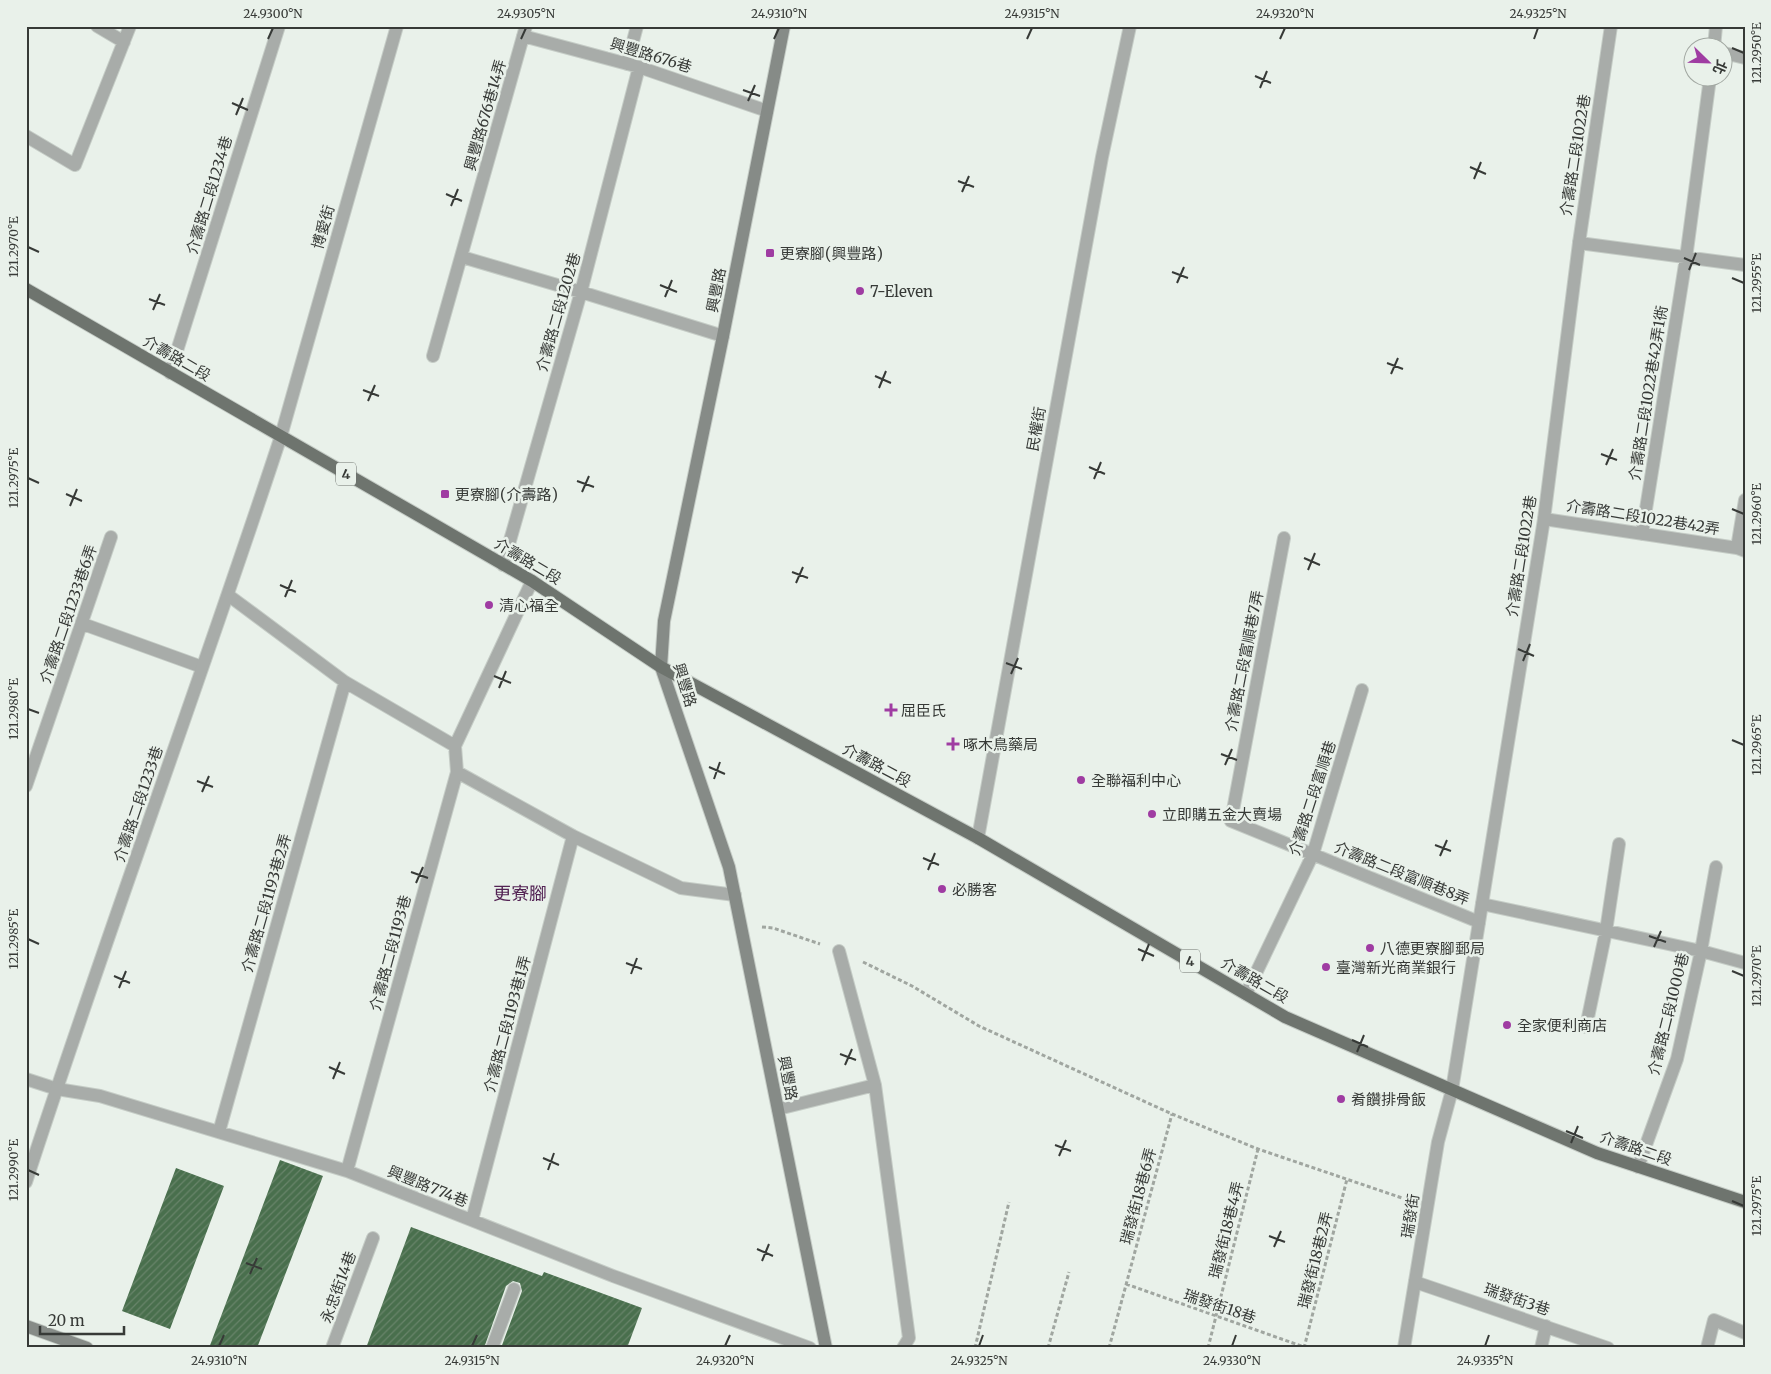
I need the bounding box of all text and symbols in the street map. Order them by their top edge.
text: 24.9300°N [243,6,303,21]
text: 24.9305°N [497,6,556,21]
text: 24.9310°N [751,6,808,21]
text: 24.9315°N [1004,6,1060,21]
text: 24.9320°N [1256,6,1315,21]
text: 24.9325°N [1510,6,1567,21]
text: 121.2950°E [1749,22,1764,84]
street label: 興豐路676巷 [608,34,694,76]
north arrow [1684,38,1734,88]
street label: 興豐路676巷14弄 [460,57,510,173]
text: 北 [1709,57,1731,77]
street label: 介壽路二段1022巷 [1556,93,1594,217]
street label: 介壽路二段1234巷 [182,134,236,256]
street label: 博愛街 [308,203,338,251]
text: 121.2970°E [6,216,21,278]
place label: 更寮腳(興豐路) [780,244,883,263]
marker: 更寮腳(興豐路) [764,247,776,259]
street label: 介壽路二段1202巷 [532,250,584,374]
text: 121.2955°E [1749,253,1764,313]
street label: 興豐路 [702,266,730,314]
place label: 7-Eleven [870,282,933,301]
marker: 7-Eleven [854,285,866,297]
street label: 介壽路二段1022巷42弄1衖 [1625,304,1671,482]
street label: 介壽路二段 [140,331,214,385]
street label: 民權街 [1023,405,1049,453]
text: 121.2975°E [6,448,21,508]
road number: 4 [336,462,356,486]
text: 121.2960°E [1749,483,1764,545]
place label: 更寮腳(介壽路) [455,485,558,504]
marker: 更寮腳(介壽路) [439,488,451,500]
street label: 介壽路二段1022巷 [1502,494,1540,618]
street label: 介壽路二段1022巷42弄 [1565,495,1721,539]
street label: 介壽路二段 [491,534,565,588]
street label: 介壽路二段1233巷6弄 [35,542,101,686]
street label: 介壽路二段富順巷7弄 [1221,589,1267,733]
place label: 清心福全 [499,596,559,615]
marker: 清心福全 [483,599,495,611]
street label: 興豐路 [669,661,701,709]
text: 121.2980°E [6,678,21,740]
place label: 屈臣氏 [901,701,946,720]
marker: 屈臣氏 [885,704,897,716]
text: 121.2965°E [1749,714,1764,775]
place label: 啄木鳥藥局 [963,735,1038,754]
marker: 啄木鳥藥局 [947,738,959,750]
street label: 介壽路二段富順巷 [1284,738,1340,858]
street label: 介壽路二段 [839,739,915,791]
street label: 介壽路二段1233巷 [109,743,167,865]
place label: 全聯福利中心 [1091,771,1181,790]
marker: 全聯福利中心 [1075,774,1087,786]
place label: 立即購五金大賣場 [1162,805,1282,824]
marker: 立即購五金大賣場 [1146,808,1158,820]
street label: 介壽路二段1193巷2弄 [237,832,295,974]
street label: 介壽路二段富順巷8弄 [1332,837,1472,909]
place label: 必勝客 [952,880,997,899]
district label: 更寮腳 [493,882,547,905]
marker: 必勝客 [936,883,948,895]
street label: 介壽路二段1193巷 [365,893,415,1013]
text: 121.2985°E [6,908,21,969]
place label: 八德更寮腳郵局 [1380,939,1485,958]
marker: 八德更寮腳郵局 [1364,942,1376,954]
text: 121.2970°E [1749,945,1764,1007]
road number: 4 [1180,949,1200,972]
street label: 介壽路二段1000巷 [1644,951,1692,1077]
street label: 介壽路二段1193巷1弄 [480,953,534,1095]
street label: 介壽路二段 [1218,953,1292,1007]
place label: 臺灣新光商業銀行 [1336,958,1456,977]
marker: 臺灣新光商業銀行 [1320,961,1332,973]
place label: 全家便利商店 [1517,1016,1607,1035]
marker: 全家便利商店 [1501,1019,1513,1031]
street label: 興豐路 [774,1054,802,1102]
place label: 肴饡排骨飯 [1351,1090,1426,1109]
marker: 肴饡排骨飯 [1335,1093,1347,1105]
street label: 介壽路二段 [1597,1127,1675,1169]
text: 121.2990°E [6,1139,21,1201]
street label: 瑞發街18巷6弄 [1116,1146,1160,1246]
street label: 興豐路774巷 [385,1161,471,1211]
text: 121.2975°E [1749,1176,1764,1236]
street label: 瑞發街18巷4弄 [1205,1179,1247,1281]
street label: 瑞發街 [1397,1192,1423,1240]
street label: 瑞發街18巷2弄 [1294,1210,1336,1310]
street label: 永忠街14巷 [316,1248,360,1326]
street label: 瑞發街3巷 [1481,1279,1553,1319]
street label: 瑞發街18巷 [1181,1285,1259,1327]
scale bar [40,1304,124,1336]
text: 20 m [48,1311,85,1330]
text: 24.9310°N [191,1353,248,1368]
text: 24.9315°N [444,1353,500,1368]
text: 24.9320°N [696,1353,755,1368]
text: 24.9325°N [951,1353,1008,1368]
text: 24.9330°N [1203,1353,1262,1368]
text: 24.9335°N [1457,1353,1514,1368]

